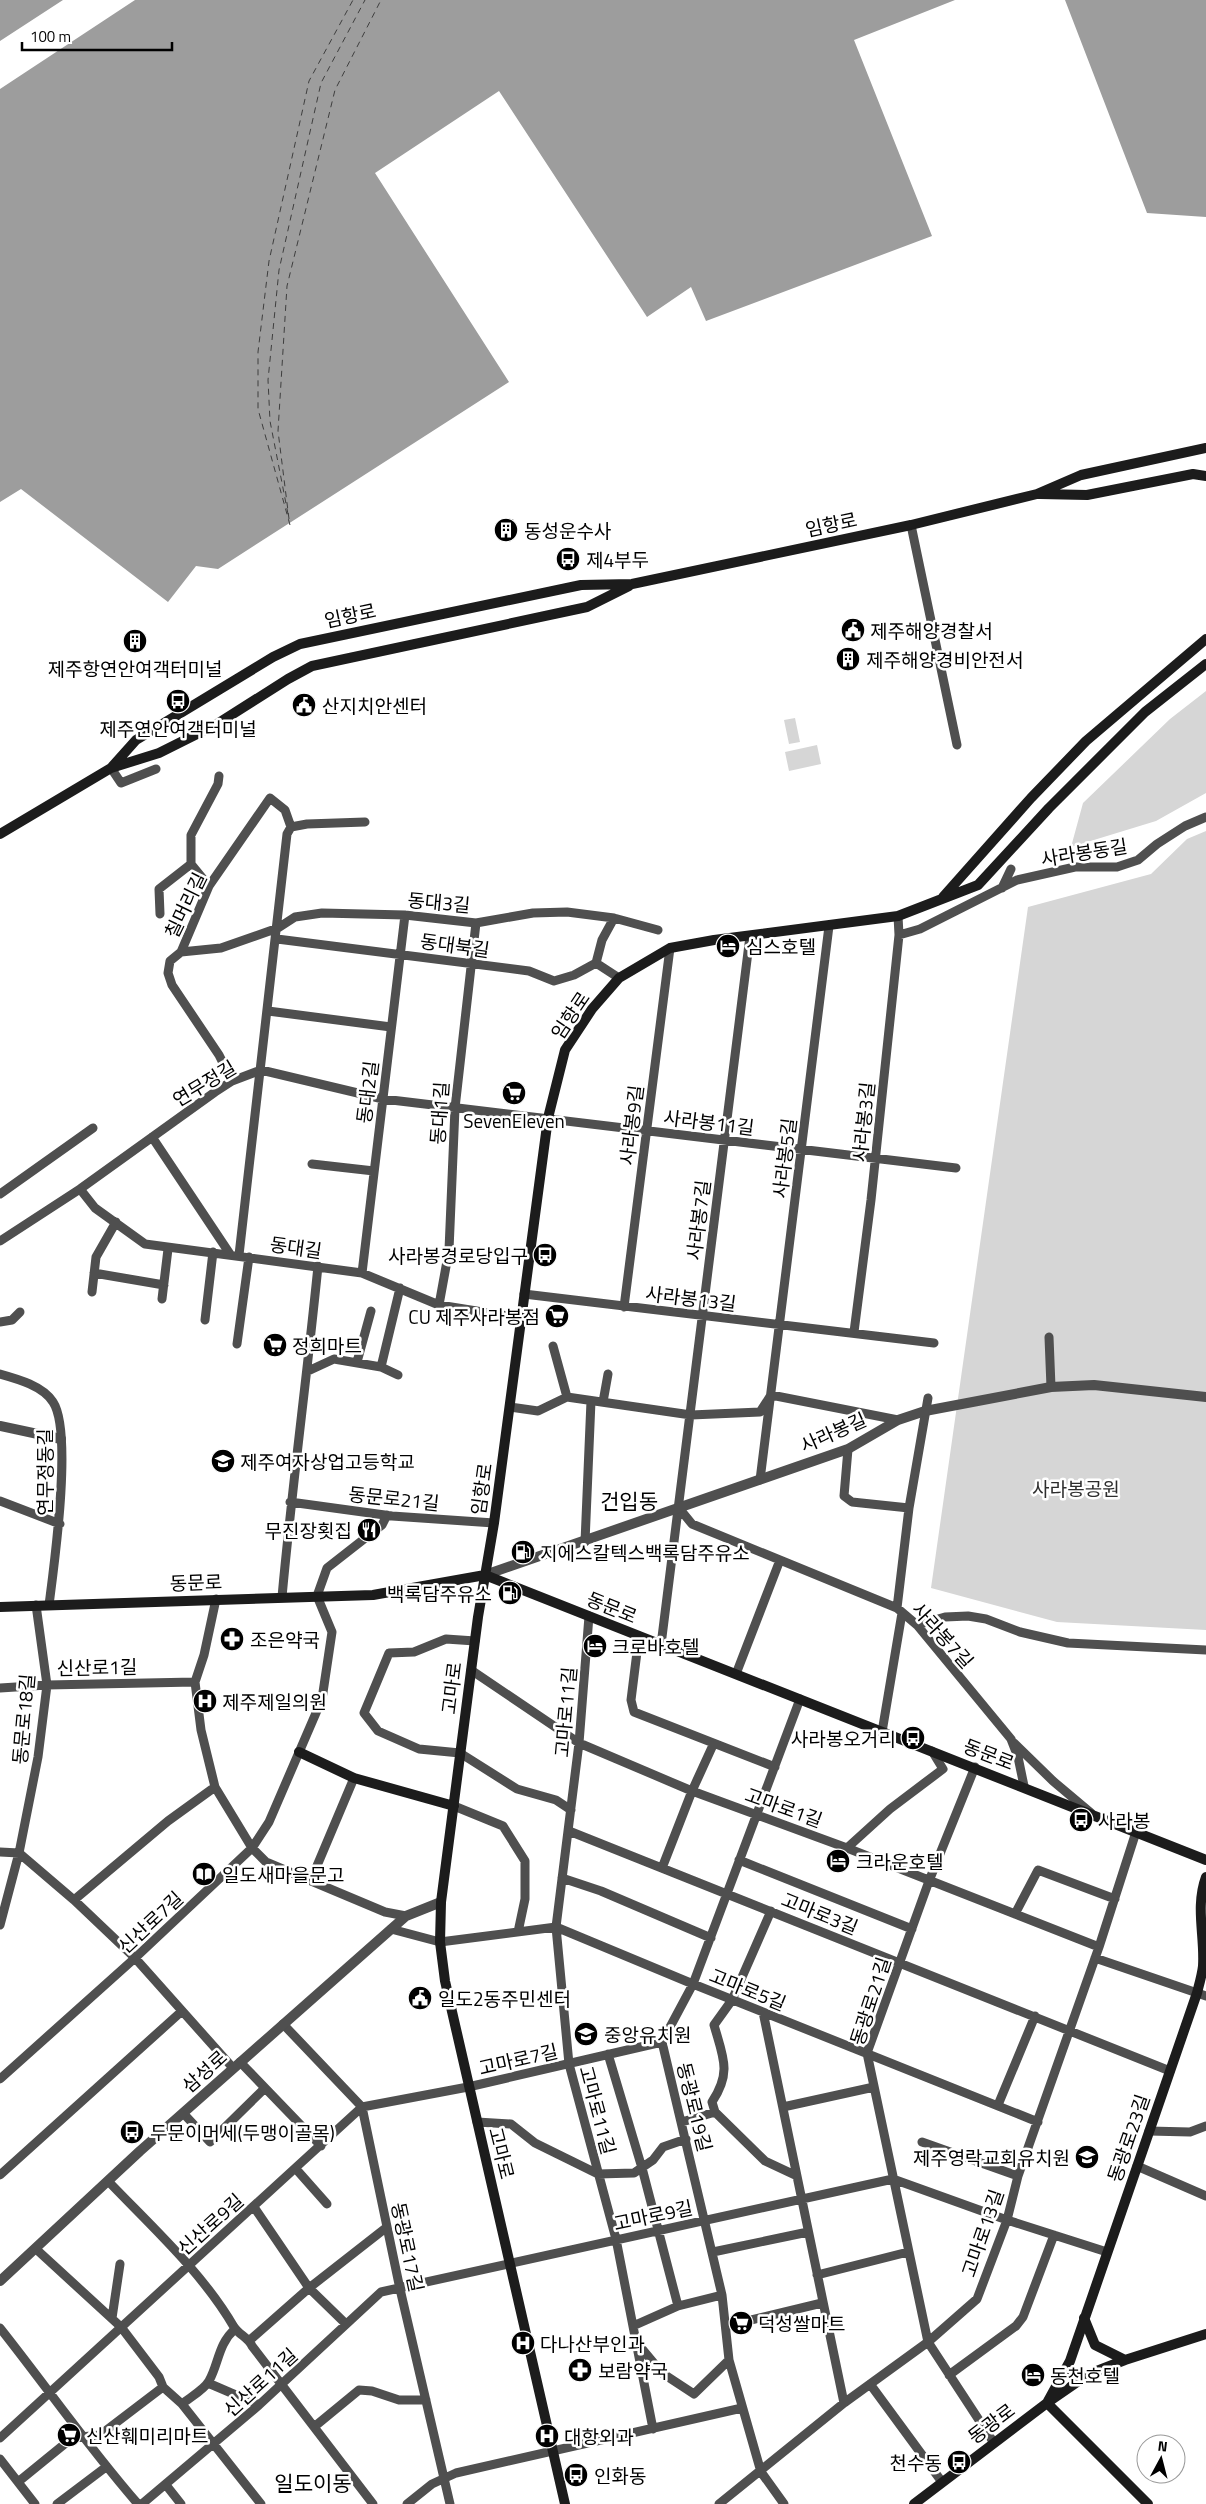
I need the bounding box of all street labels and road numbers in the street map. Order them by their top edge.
street label: 임항로 [802,504,860,544]
street label: 임항로 [321,595,379,635]
street label: 사라봉동길 [1039,831,1129,873]
street label: 칠머리길 [157,867,213,943]
street label: 동대3길 [406,885,472,919]
street label: 동대북길 [418,926,492,964]
street label: 임항로 [543,985,597,1045]
street label: 연무정길 [167,1053,241,1113]
street label: 동대2길 [349,1059,385,1125]
street label: 사라봉3길 [844,1080,882,1164]
street label: 동대1길 [422,1081,456,1145]
street label: 사라봉9길 [612,1083,650,1167]
street label: 사라봉11길 [662,1102,756,1142]
street label: 사라봉5길 [765,1116,803,1200]
street label: 사라봉7길 [679,1178,717,1262]
street label: 동대길 [268,1229,324,1265]
street label: 사라봉13길 [644,1278,738,1318]
street label: 사라봉길 [795,1405,871,1459]
street label: 연무정동길 [30,1428,59,1516]
street label: 임항로 [463,1461,499,1517]
street label: 동문로21길 [347,1479,441,1517]
street label: 동문로 [169,1567,223,1597]
street label: 동문로 [582,1584,642,1630]
street label: 사라봉7길 [905,1595,981,1675]
street label: 신산로1길 [56,1652,138,1682]
street label: 고마로 [433,1660,469,1716]
street label: 고마로11길 [547,1665,583,1759]
street label: 동문로18길 [5,1672,41,1766]
street label: 동문로 [959,1731,1019,1777]
street label: 고마로1길 [741,1780,827,1834]
street label: 신산로7길 [111,1884,189,1960]
street label: 고마로3길 [777,1884,863,1942]
street label: 동광로21길 [842,1953,898,2049]
street label: 고마로5길 [705,1960,791,2018]
street label: 고마로7길 [475,2036,561,2082]
street label: 삼성로 [175,2043,233,2099]
street label: 동광로19길 [670,2059,720,2155]
street label: 고마로11길 [572,2062,624,2158]
street label: 동광로23길 [1099,2090,1157,2186]
street label: 고마로 [482,2124,522,2182]
street label: 고마로13길 [953,2185,1011,2281]
street label: 신산로9길 [170,2186,250,2262]
street label: 고마로9길 [611,2192,695,2238]
street label: 동광로17길 [384,2199,432,2295]
street label: 신산로11길 [216,2341,304,2423]
street label: 동광로 [961,2396,1021,2450]

